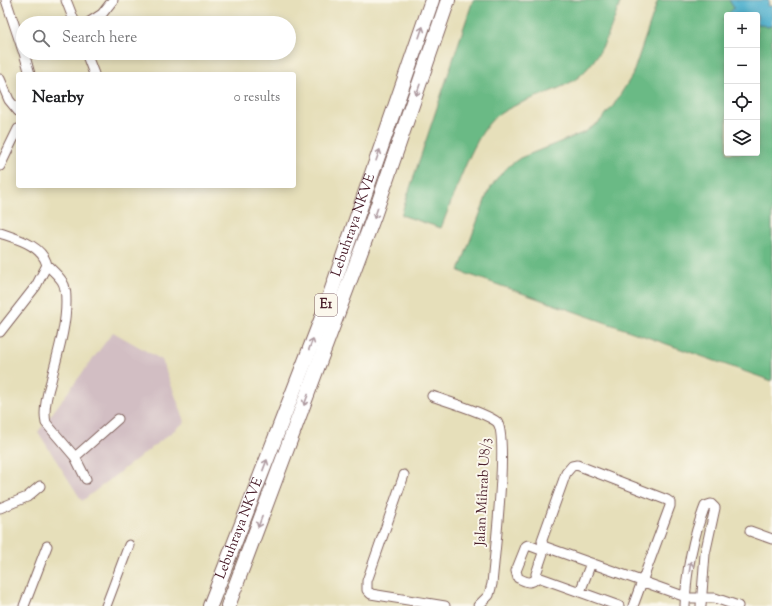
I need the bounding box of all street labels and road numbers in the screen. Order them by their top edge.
street label: Lebuhraya NKVE [327,171,381,279]
road number: E1 [315,294,337,316]
street label: Jalan Mihrab U8/3 [471,437,497,547]
street label: Lebuhraya NKVE [211,474,269,582]

